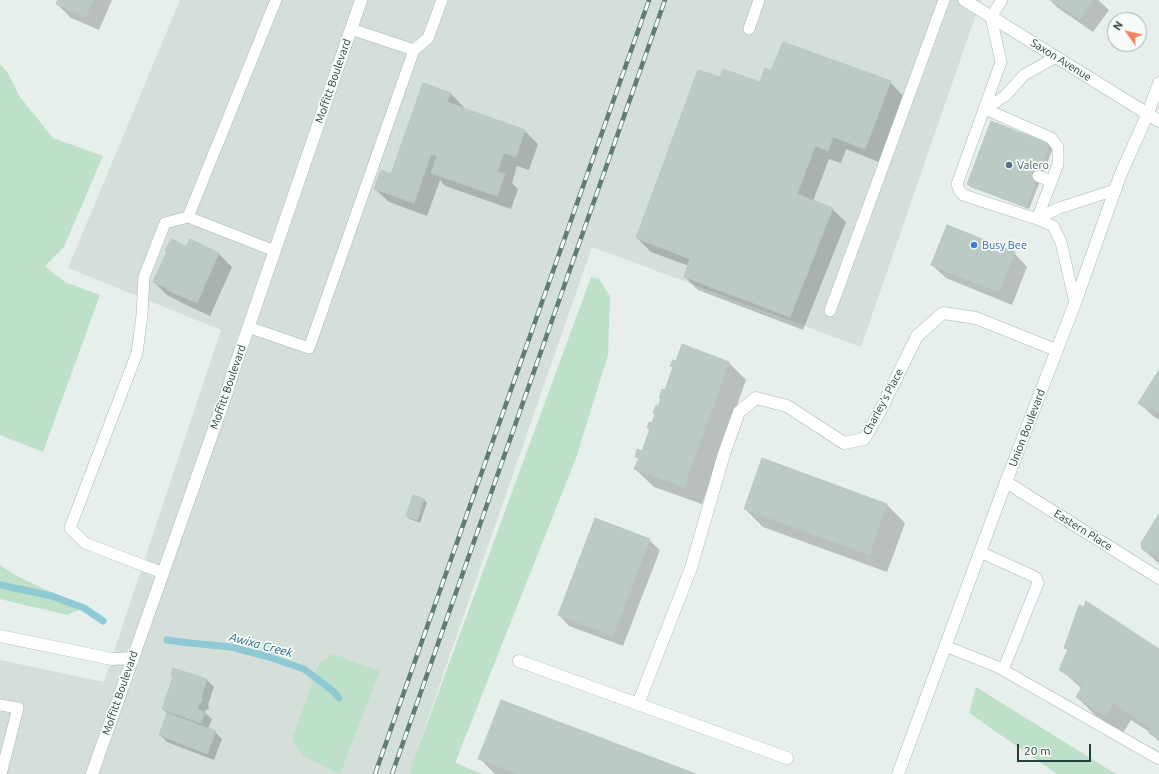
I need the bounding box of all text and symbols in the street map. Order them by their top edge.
north arrow [1107,12,1147,52]
text: N [1111,19,1125,33]
street label: Saxon Avenue [1028,36,1094,84]
street label: Moffitt Boulevard [312,37,354,125]
place label: Valero [1017,158,1049,172]
marker: Valero [1004,160,1014,170]
place label: Busy Bee [982,238,1027,252]
marker: Busy Bee [969,240,979,250]
street label: Moffitt Boulevard [207,343,249,431]
street label: Charley's Place [860,367,906,437]
street label: Union Boulevard [1006,387,1048,469]
street label: Eastern Place [1051,507,1115,553]
water label: Awixa Creek [228,630,294,660]
street label: Moffitt Boulevard [99,649,141,737]
scale bar [1019,736,1093,762]
text: 20 m [1024,744,1051,757]

